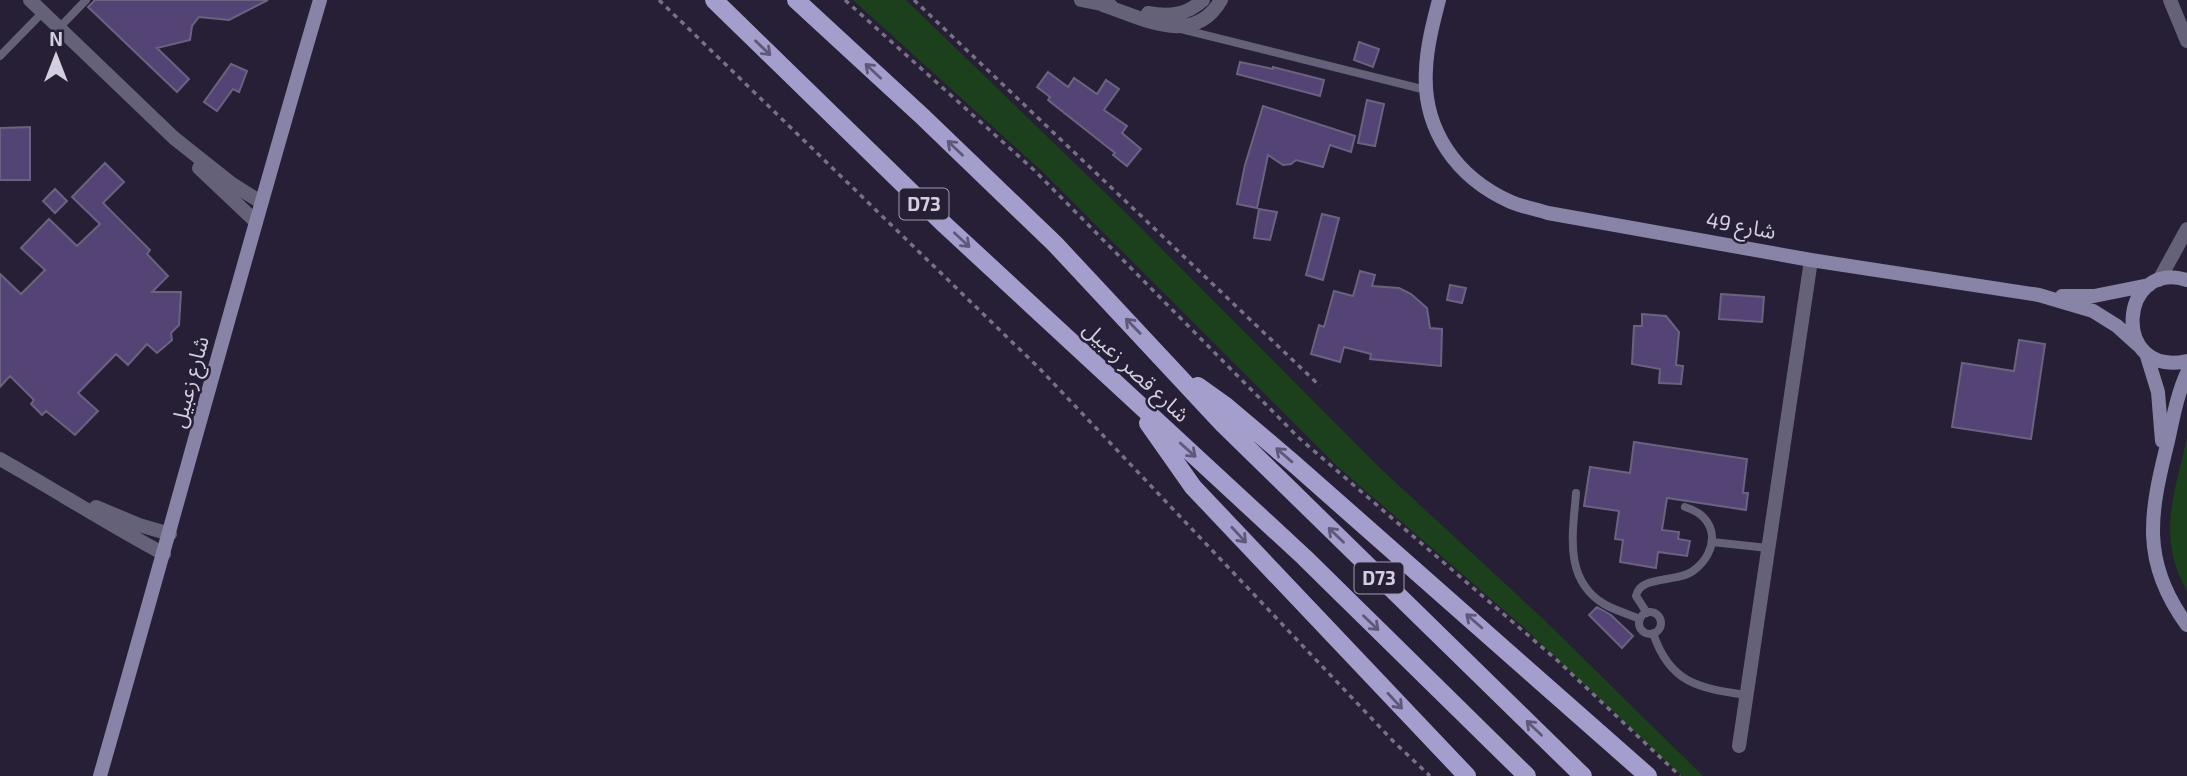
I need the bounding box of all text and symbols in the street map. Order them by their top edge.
north arrow [21,21,91,91]
text: N [49,27,63,50]
one-way arrow [755,39,772,56]
one-way arrow [865,62,882,79]
one-way arrow [947,139,964,156]
road number: D73 [900,188,948,220]
street label: شارع 49 [1704,206,1778,247]
one-way arrow [953,232,971,248]
street label: شارع قصر زعبيل [1076,315,1195,429]
one-way arrow [1124,318,1141,335]
street label: شارع زعبيل [164,333,217,431]
one-way arrow [1179,442,1196,459]
one-way arrow [1275,448,1293,464]
one-way arrow [1230,526,1247,543]
one-way arrow [1328,527,1345,544]
road number: D73 [1354,562,1404,594]
one-way arrow [1465,613,1483,629]
one-way arrow [1363,614,1380,631]
one-way arrow [1387,692,1404,709]
one-way arrow [1526,720,1543,737]

